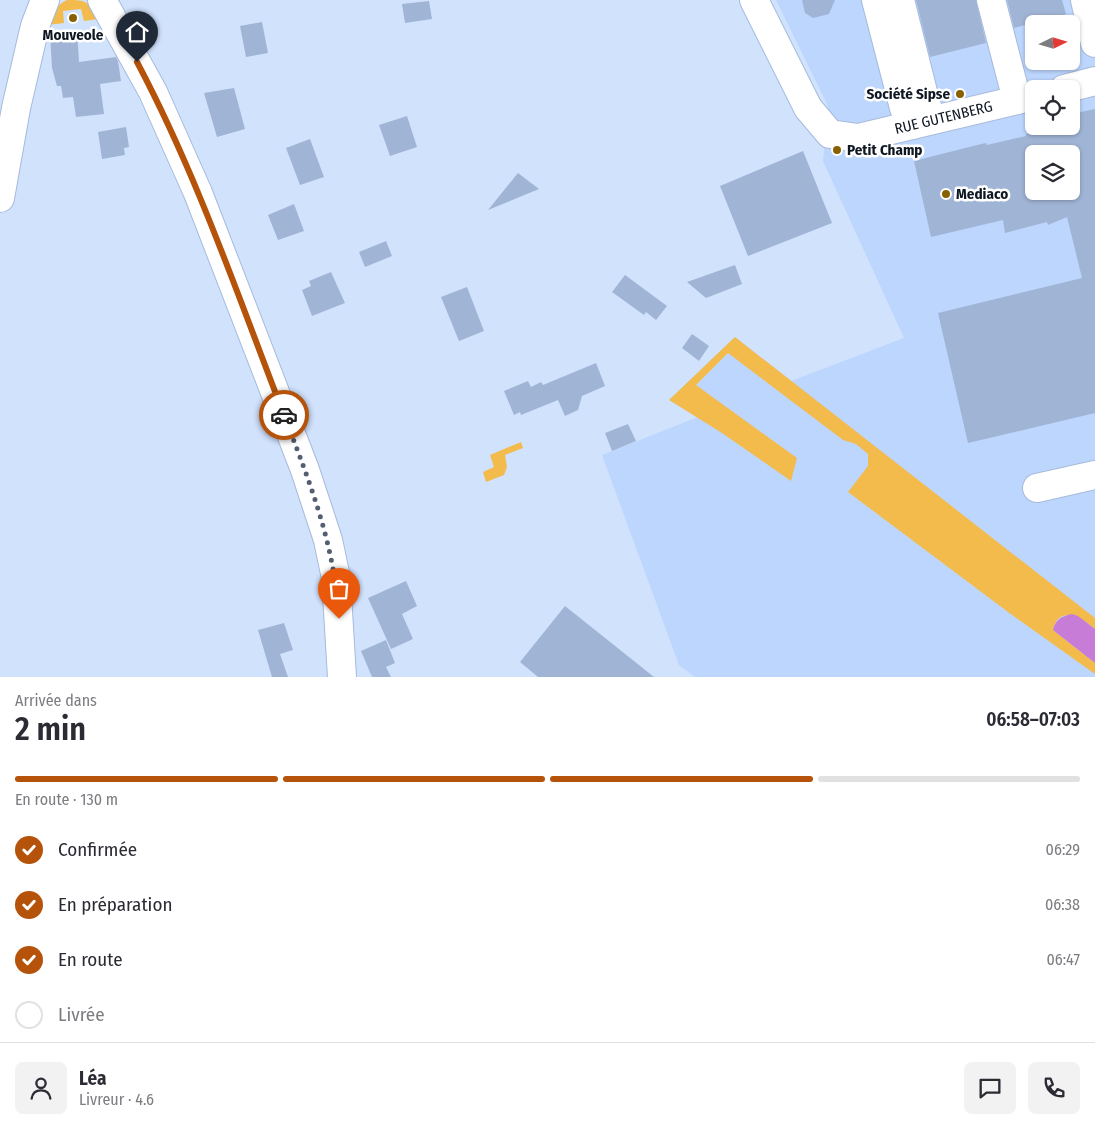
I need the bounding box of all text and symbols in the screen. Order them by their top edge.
pin [116,11,158,62]
marker: Mouveole [67,12,79,24]
north arrow [1025,15,1080,70]
map controls [1025,15,1080,200]
icon: home [123,18,151,46]
place label: Mouveole [43,26,104,44]
button: locate [1025,80,1080,135]
place label: Société Sipse [866,85,950,103]
marker: Société Sipse [954,88,966,100]
street label: RUE GUTENBERG [893,97,994,138]
place label: Petit Champ [847,141,923,159]
marker: Petit Champ [831,144,843,156]
button: layers [1025,145,1080,200]
place label: Mediaco [956,185,1008,203]
marker: Mediaco [940,188,952,200]
courier [259,390,309,440]
icon: car [270,401,298,429]
pin [318,568,360,619]
icon: bag [325,575,353,603]
text: Arrivée dans [15,691,97,710]
text: 06:58–07:03 [986,708,1080,731]
text: 2 min [15,710,86,748]
text: En route · 130 m [15,790,118,809]
icon: check [15,836,43,864]
text: Confirmée [58,838,137,861]
text: 06:29 [1046,840,1080,859]
icon: check [15,891,43,919]
text: En préparation [58,893,172,916]
text: 06:38 [1045,895,1080,914]
icon: check [15,946,43,974]
text: En route [58,948,123,971]
text: 06:47 [1046,950,1080,969]
text: Livrée [58,1003,105,1026]
button: person [15,1062,67,1114]
button: chat [964,1062,1016,1114]
button: phone [1028,1062,1080,1114]
text: Léa [79,1067,106,1090]
text: Livreur · 4.6 [79,1090,154,1109]

